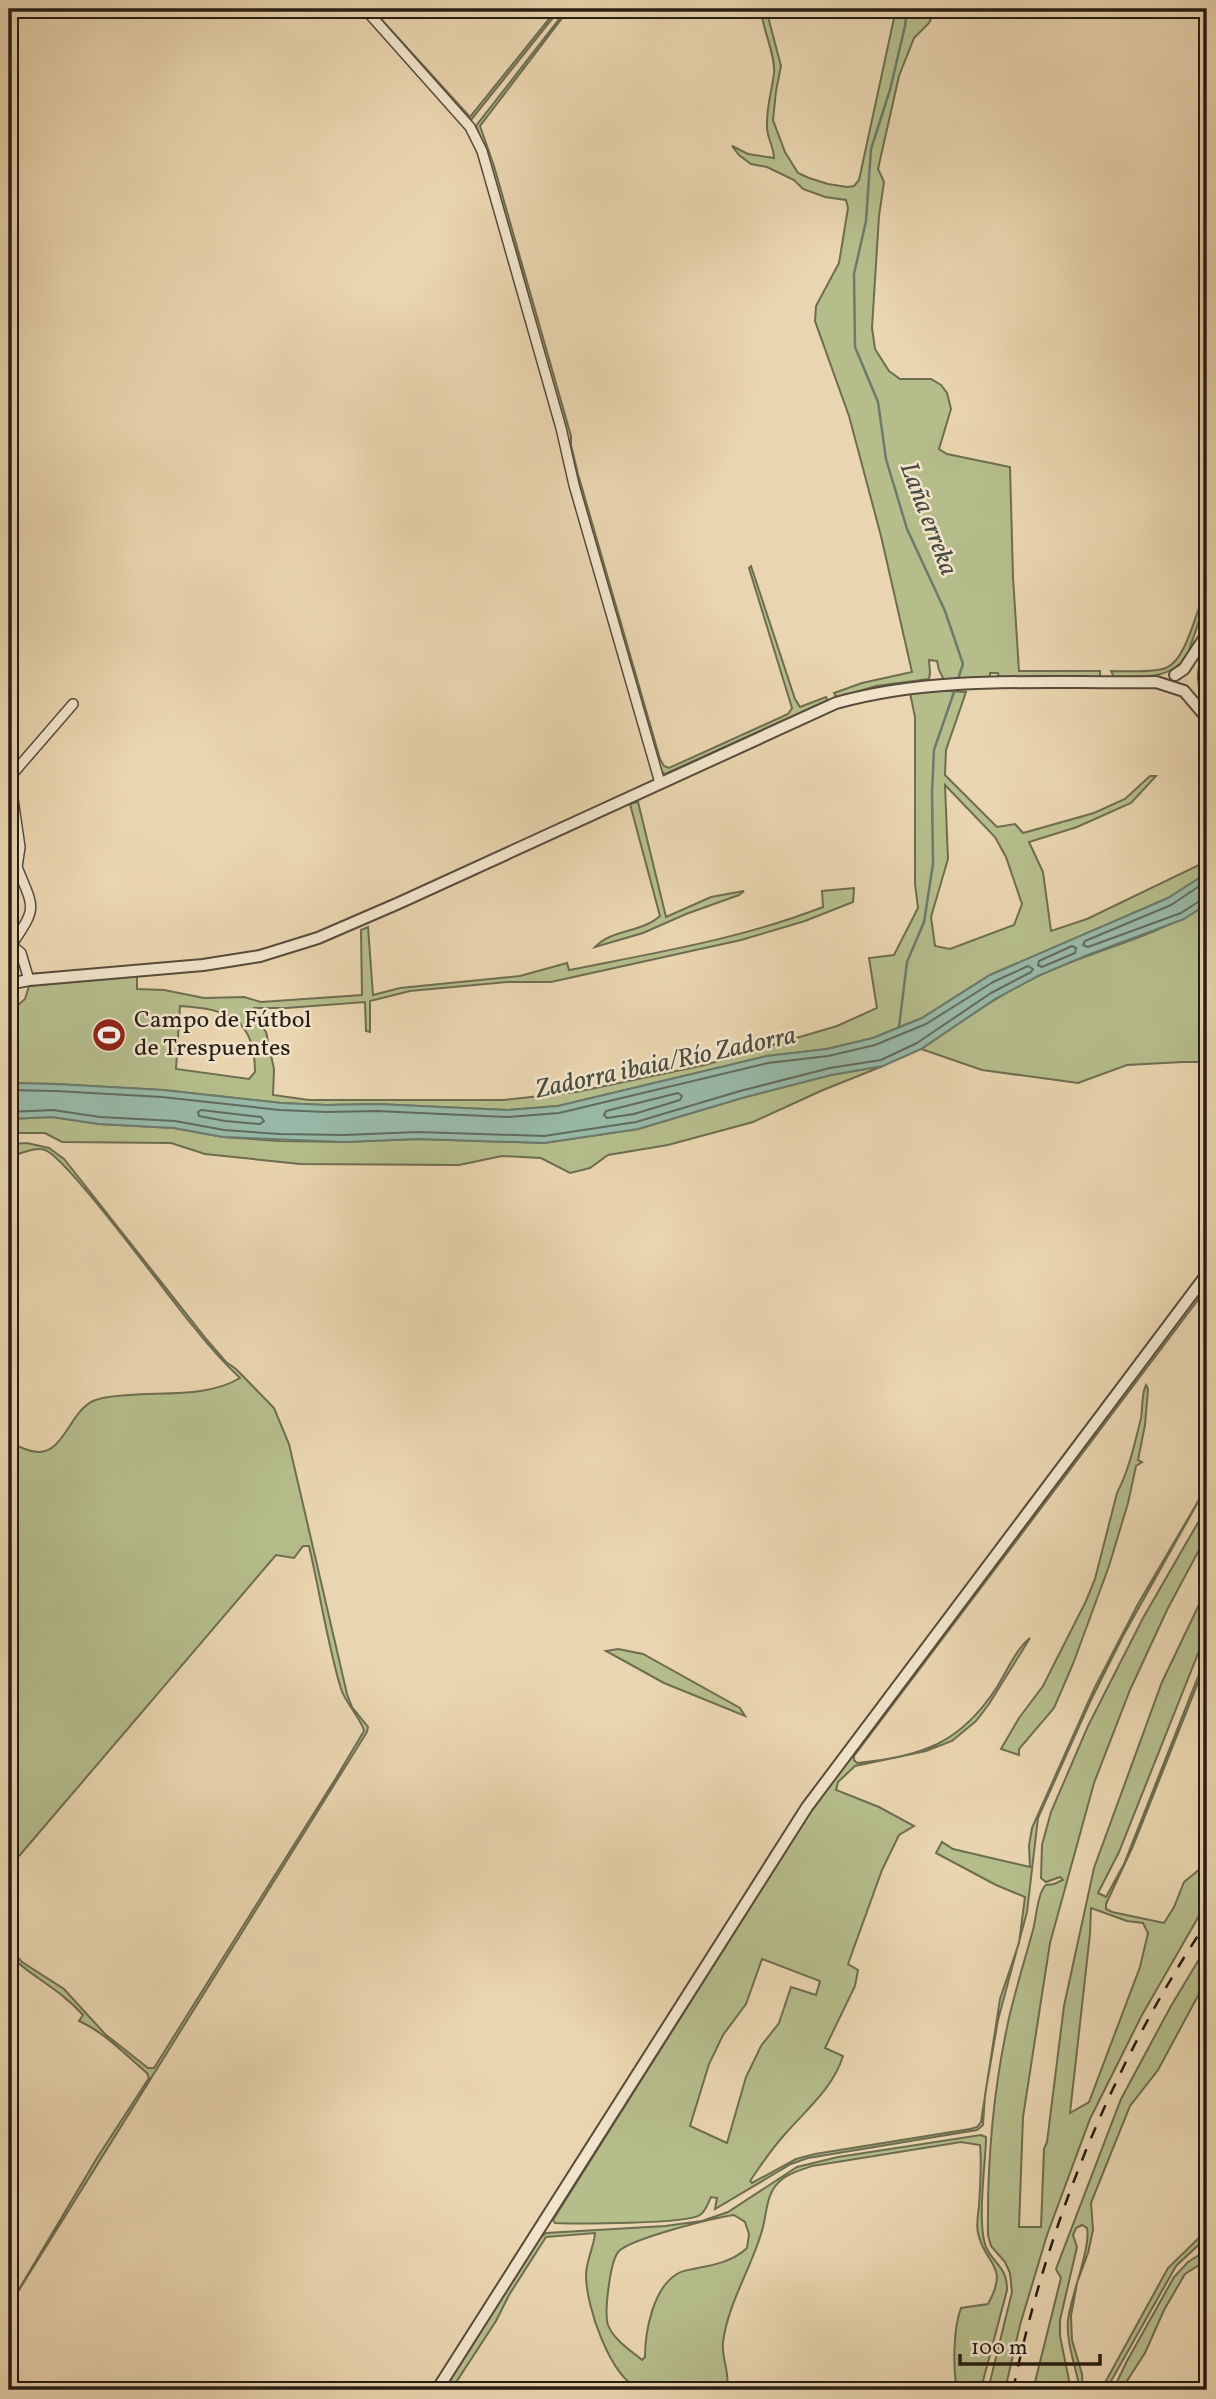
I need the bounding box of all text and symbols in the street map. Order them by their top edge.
water label: Laña erreka [890,457,966,581]
place label: Campo de Fútbol de Trespuentes [134,1004,311,1066]
sports icon: Campo de Fútbol de Trespuentes [90,1016,128,1054]
water label: Zadorra ibaia/Río Zadorra [531,1018,800,1108]
scale bar [960,2322,1100,2366]
text: 100 m [971,2334,1028,2363]

